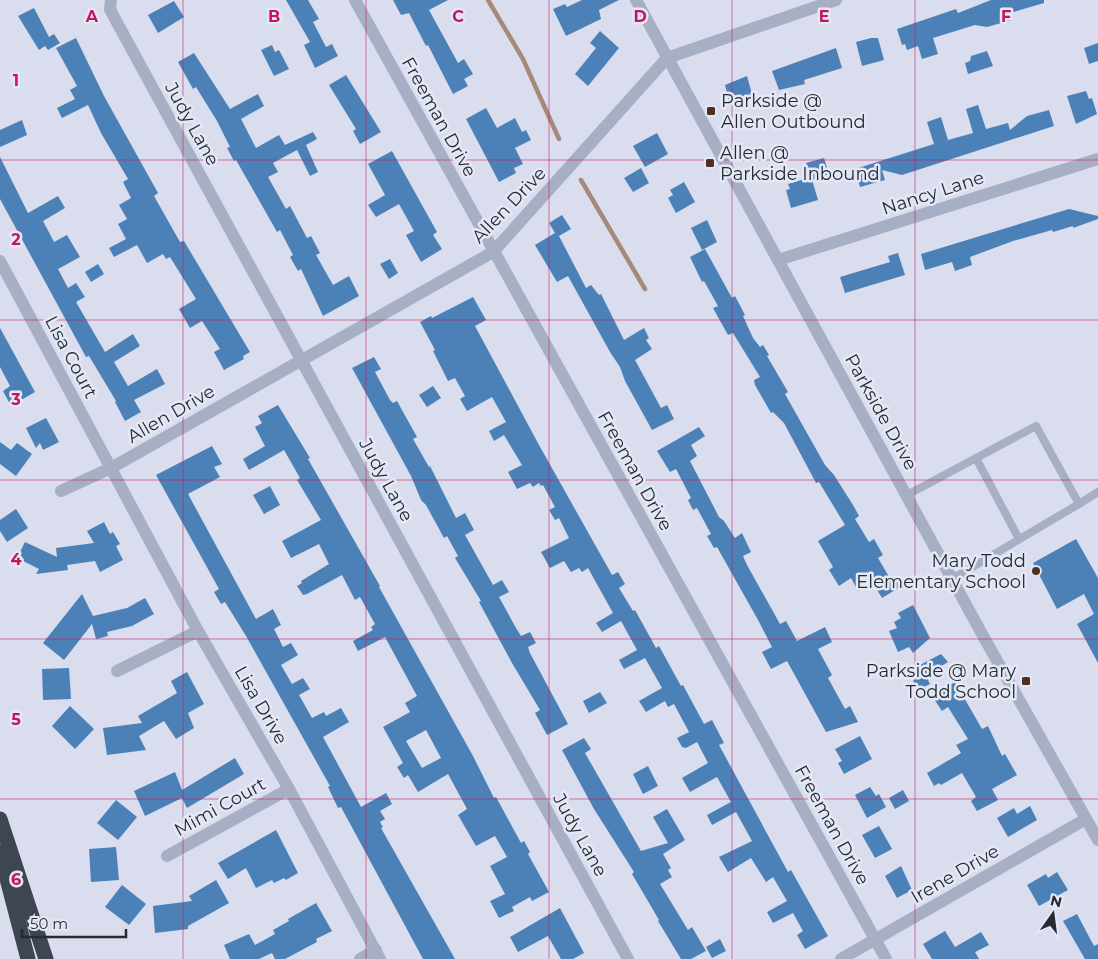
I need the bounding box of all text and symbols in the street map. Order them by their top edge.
text: A [85,7,99,26]
text: B [268,7,280,26]
text: C [452,7,464,26]
text: D [633,7,647,26]
text: E [819,7,829,26]
text: F [1001,7,1011,26]
street label: Freeman Drive [397,53,481,181]
text: 1 [13,71,19,90]
street label: Judy Lane [160,78,224,170]
place label: Parkside @ Allen Outbound [721,90,866,133]
marker: Parkside @ Allen Outbound [705,105,717,117]
place label: Allen @ Parkside Inbound [720,142,880,185]
marker: Allen @ Parkside Inbound [704,157,716,169]
street label: Allen Drive [467,162,551,248]
street label: Nancy Lane [879,166,987,220]
text: 2 [11,230,21,249]
street label: Lisa Court [40,312,102,402]
street label: Parkside Drive [840,350,922,474]
street label: Allen Drive [123,380,219,448]
text: 3 [10,390,21,409]
street label: Freeman Drive [593,407,677,535]
street label: Judy Lane [354,434,418,526]
text: 4 [10,550,22,569]
place label: Mary Todd Elementary School [856,550,1026,593]
marker: Mary Todd Elementary School [1030,565,1042,577]
place label: Parkside @ Mary Todd School [866,660,1016,703]
street label: Lisa Drive [230,662,292,748]
marker: Parkside @ Mary Todd School [1020,675,1032,687]
text: 5 [11,710,21,729]
street label: Freeman Drive [790,761,874,889]
street label: Mimi Court [170,773,270,841]
street label: Judy Lane [548,789,612,881]
street label: Irene Drive [907,840,1003,908]
text: 6 [11,870,21,889]
north arrow [1028,889,1078,939]
text: N [1048,891,1064,911]
scale bar [22,906,126,938]
text: 50 m [30,914,68,933]

